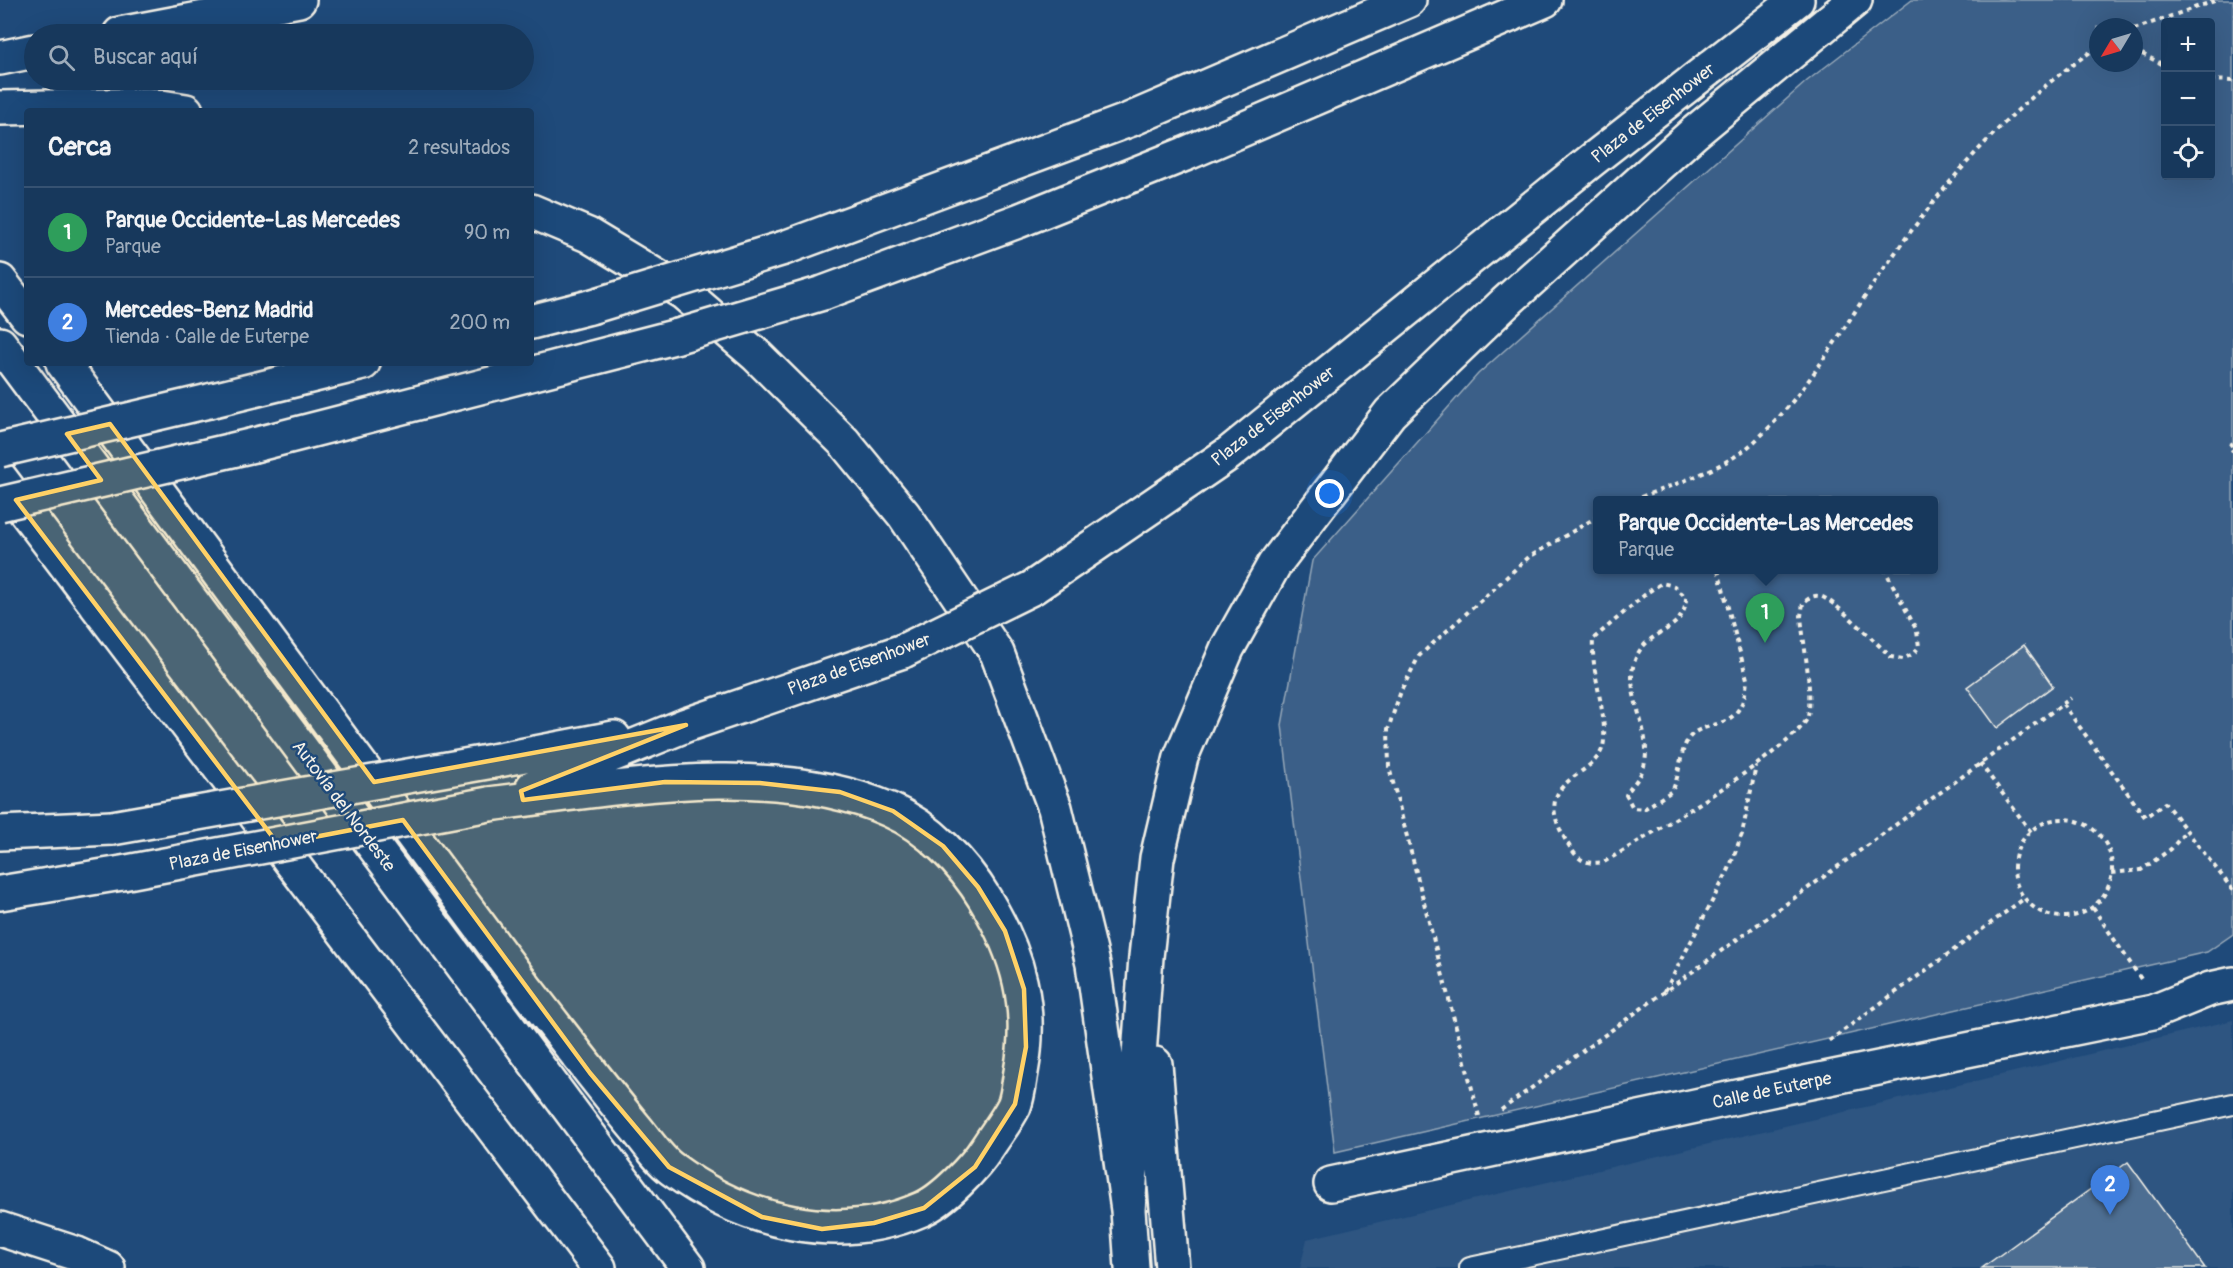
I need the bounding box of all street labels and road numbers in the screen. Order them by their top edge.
street label: Plaza de Eisenhower [1587,58,1720,169]
street label: Plaza de Eisenhower [1207,361,1340,472]
street label: Plaza de Eisenhower [784,628,934,701]
street label: Autovía del Nordeste [287,736,401,877]
street label: Plaza de Eisenhower [167,825,320,876]
street label: Calle de Euterpe [1711,1067,1834,1114]

